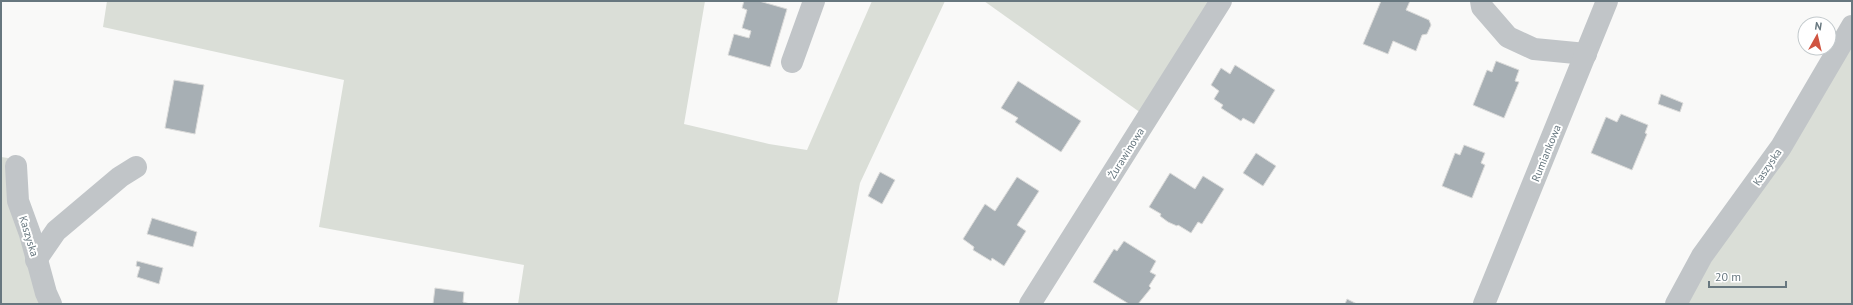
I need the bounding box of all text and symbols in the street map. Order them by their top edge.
north arrow [1797,16,1837,56]
text: N [1814,19,1823,34]
street label: Rumiankowa [1528,122,1564,184]
street label: Żurawinowa [1105,125,1147,181]
street label: Kaszyska [1750,146,1784,188]
street label: Kaszyska [16,214,42,258]
scale bar [1709,263,1786,289]
text: 20 m [1715,269,1741,284]

